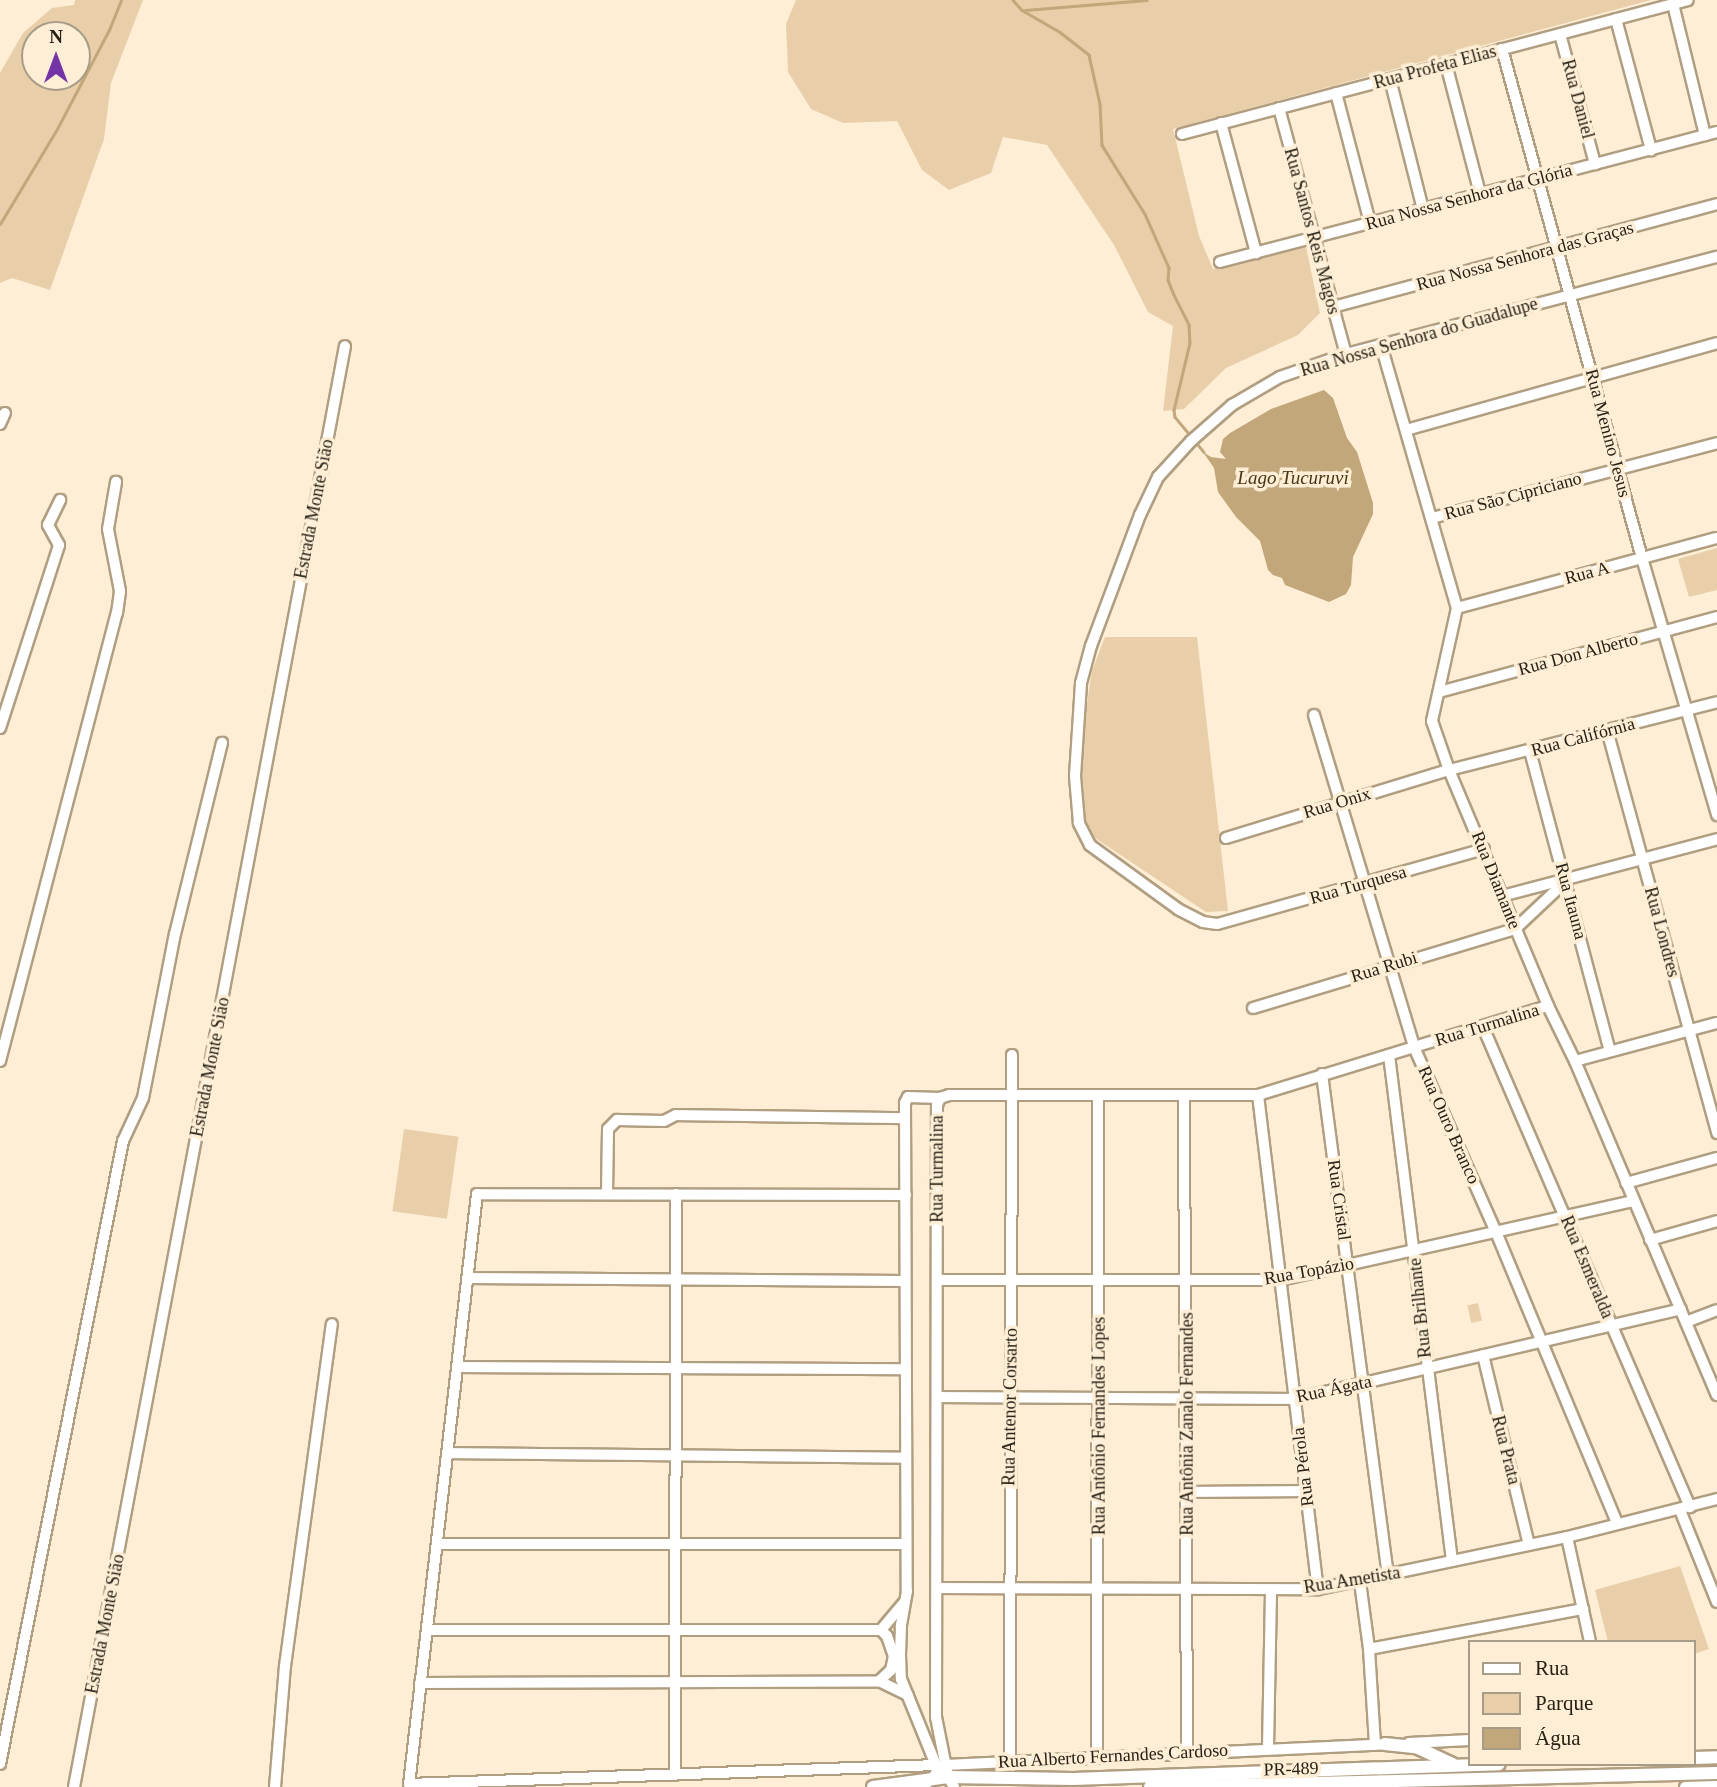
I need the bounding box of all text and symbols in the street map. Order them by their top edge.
north arrow [21,21,91,91]
text: N [49,26,63,47]
street label: Rua Profeta Elias [1371,40,1499,94]
street label: Rua Daniel [1557,57,1599,141]
street label: Rua Santos Reis Magos [1279,145,1345,317]
street label: Rua Nossa Senhora da Glória [1363,159,1575,235]
street label: Rua Nossa Senhora das Graças [1414,217,1636,295]
street label: Rua Nossa Senhora do Guadalupe [1298,293,1540,381]
street label: Rua Menino Jesus [1580,366,1636,500]
street label: Estrada Monte Sião [290,437,338,581]
water label: Lago Tucuruvi [1237,467,1349,489]
street label: Rua São Cipriciano [1442,467,1584,525]
street label: Rua A [1562,557,1612,589]
street label: Rua Don Alberto [1515,628,1641,680]
street label: Rua Califórnia [1529,713,1637,761]
street label: Rua Onix [1301,783,1373,823]
street label: Rua Diamante [1467,828,1525,932]
street label: Rua Itauna [1550,860,1592,942]
street label: Rua Turquesa [1307,861,1409,909]
street label: Rua Londres [1640,885,1684,979]
street label: Rua Rubi [1348,947,1420,987]
street label: Estrada Monte Sião [186,995,234,1139]
street label: Rua Turmalina [1432,999,1542,1051]
street label: Rua Ouro Branco [1413,1063,1485,1187]
street label: Rua Turmalina [926,1115,948,1223]
street label: Rua Cristal [1323,1158,1355,1242]
street label: Rua Esmeralda [1556,1212,1618,1322]
street label: Rua Topázio [1262,1252,1356,1290]
street label: Rua Brilhante [1404,1257,1436,1359]
street label: Rua Antônia Zanalo Fernandes [1176,1312,1198,1536]
street label: Rua Antônio Fernandes Lopes [1088,1316,1110,1536]
street label: Rua Antenor Corsarto [998,1327,1022,1487]
street label: Rua Ágata [1294,1370,1374,1408]
street label: Rua Prata [1487,1413,1525,1487]
street label: Rua Pérola [1287,1426,1319,1508]
street label: Estrada Monte Sião [81,1552,129,1696]
street label: Rua Ametista [1302,1562,1402,1598]
legend [1468,1640,1696,1766]
text: Rua [1535,1656,1569,1680]
text: Parque [1535,1691,1593,1715]
text: Água [1535,1726,1581,1750]
street label: Rua Alberto Fernandes Cardoso [997,1739,1229,1773]
street label: PR-489 [1263,1757,1319,1781]

